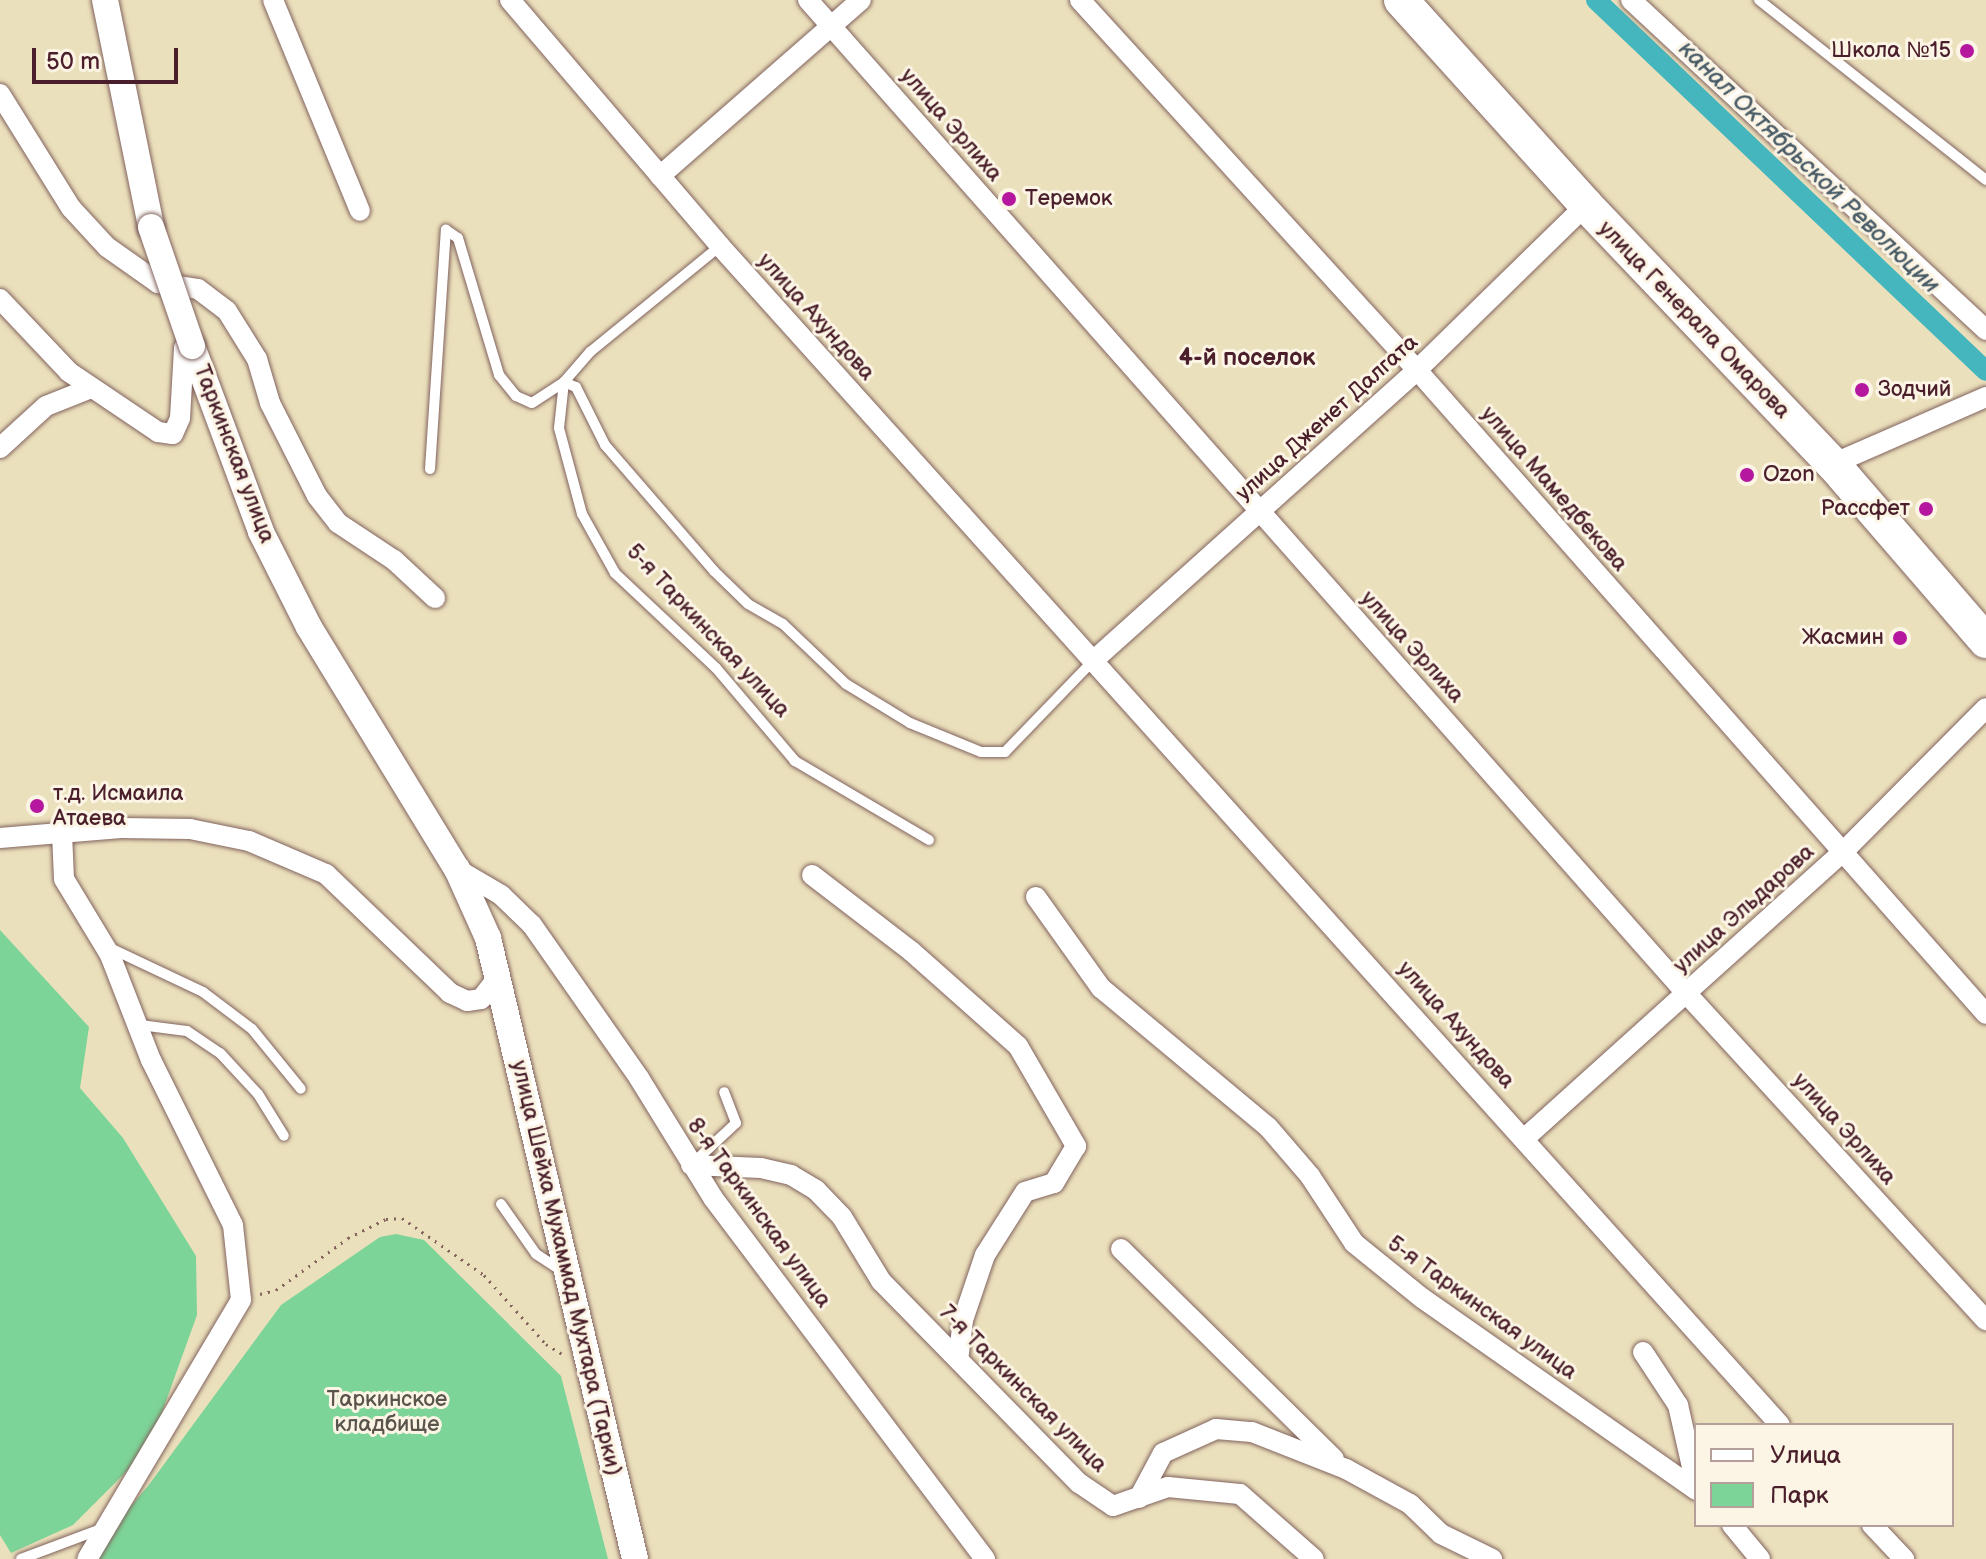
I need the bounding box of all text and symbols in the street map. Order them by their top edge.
scale bar [36,32,182,82]
water label: канал Октябрьской Революции [1673,35,1945,299]
place label: Школа №15 [1831,38,1951,64]
marker: Школа №15 [1958,42,1976,60]
text: 50 m [46,47,100,76]
street label: улица Эрлиха [895,63,1007,187]
place label: Теремок [1025,186,1112,212]
marker: Теремок [1000,190,1018,208]
street label: улица Генерала Омарова [1593,216,1795,424]
street label: улица Ахундова [752,248,880,386]
street label: улица Дженет Далгата [1231,329,1423,507]
district label: 4-й поселок [1179,344,1315,372]
street label: Таркинская улица [188,361,280,547]
place label: Зодчий [1878,377,1951,403]
marker: Зодчий [1853,381,1871,399]
street label: улица Мамедбекова [1475,401,1633,577]
place label: Ozon [1763,462,1815,488]
marker: Ozon [1738,466,1756,484]
place label: Рассфет [1821,496,1910,522]
marker: Рассфет [1917,500,1935,518]
street label: 5-я Таркинская улица [621,539,795,723]
street label: улица Эрлиха [1355,586,1469,708]
place label: Жасмин [1802,625,1884,651]
marker: Жасмин [1891,629,1909,647]
place label: т.д. Исмаила Атаева [53,780,183,832]
marker: т.д. Исмаила Атаева [28,797,46,815]
street label: улица Эльдарова [1668,839,1820,979]
street label: улица Ахундова [1392,956,1520,1094]
street label: улица Шейха Мухаммад Мухтара (Тарки) [505,1058,627,1478]
street label: улица Эрлиха [1787,1068,1901,1190]
street label: 8-я Таркинская улица [681,1113,837,1313]
street label: 5-я Таркинская улица [1382,1230,1582,1386]
street label: 7-я Таркинская улица [934,1300,1112,1478]
park label: Таркинское кладбище [327,1386,447,1438]
legend [1694,1423,1954,1527]
text: Улица [1770,1441,1841,1470]
text: Парк [1770,1481,1828,1510]

